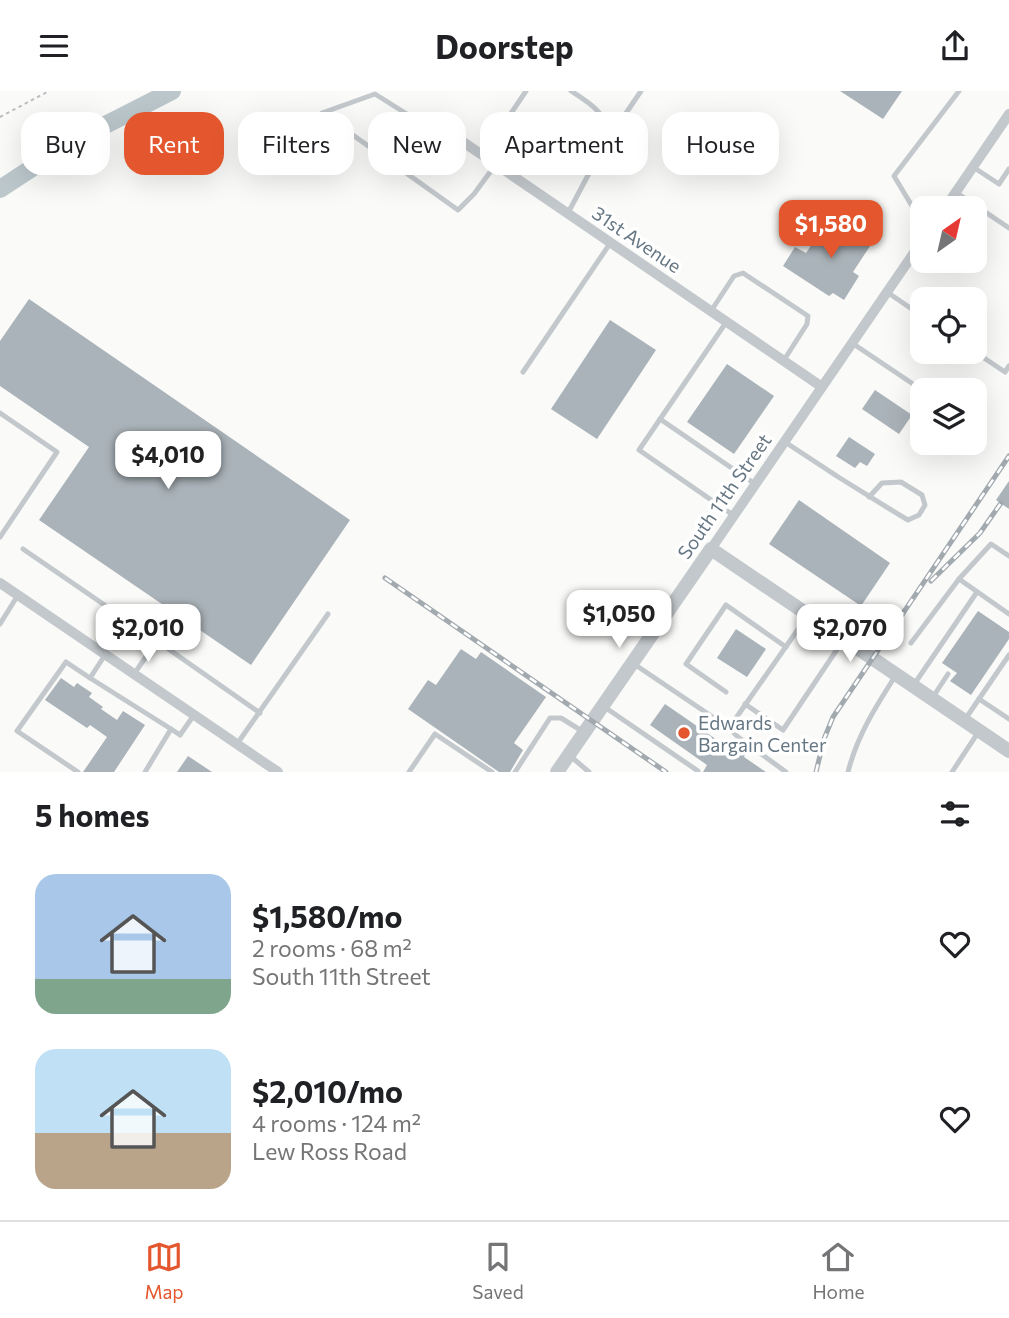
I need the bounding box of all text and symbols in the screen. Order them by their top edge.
text: Doorstep [435,26,574,66]
icon: menu [35,27,73,65]
icon: share [936,27,974,65]
chip: Buy [21,112,110,175]
chip: Rent [124,112,224,175]
chip: Filters [238,112,354,175]
chip: New [368,112,466,175]
chip: Apartment [480,112,648,175]
chip: House [662,112,779,175]
north arrow [910,196,987,273]
map controls [910,196,987,455]
street label: 31st Avenue [588,201,686,277]
pin: $1,580 [774,201,888,260]
text: $1,580 [795,209,867,237]
button: locate [910,287,987,364]
button: layers [910,378,987,455]
street label: South 11th Street [672,429,776,563]
pin: $4,010 [111,431,225,491]
text: $4,010 [131,440,205,468]
pin: $1,050 [562,591,676,650]
text: $1,050 [582,599,656,627]
pin: $2,010 [91,605,205,664]
pin: $2,070 [793,605,907,664]
text: $2,010 [112,613,184,641]
text: $2,070 [813,613,887,641]
place label: Edwards Bargain Center [698,711,827,756]
marker: Edwards Bargain Center [676,725,692,741]
icon: filters [936,795,974,833]
text: 5 homes [35,796,149,833]
text: $1,580/mo [252,897,402,934]
icon: home [91,902,175,986]
icon: heart [936,925,974,963]
text: 2 rooms · 68 m² [252,934,412,962]
text: South 11th Street [252,962,431,990]
text: $2,010/mo [252,1072,403,1109]
icon: home [91,1077,175,1161]
icon: heart [936,1100,974,1138]
text: 4 rooms · 124 m² [252,1109,421,1137]
text: Lew Ross Road [252,1137,407,1165]
tab: Map [144,1238,184,1303]
tab: Saved [472,1238,524,1303]
tab: Home [812,1238,865,1303]

